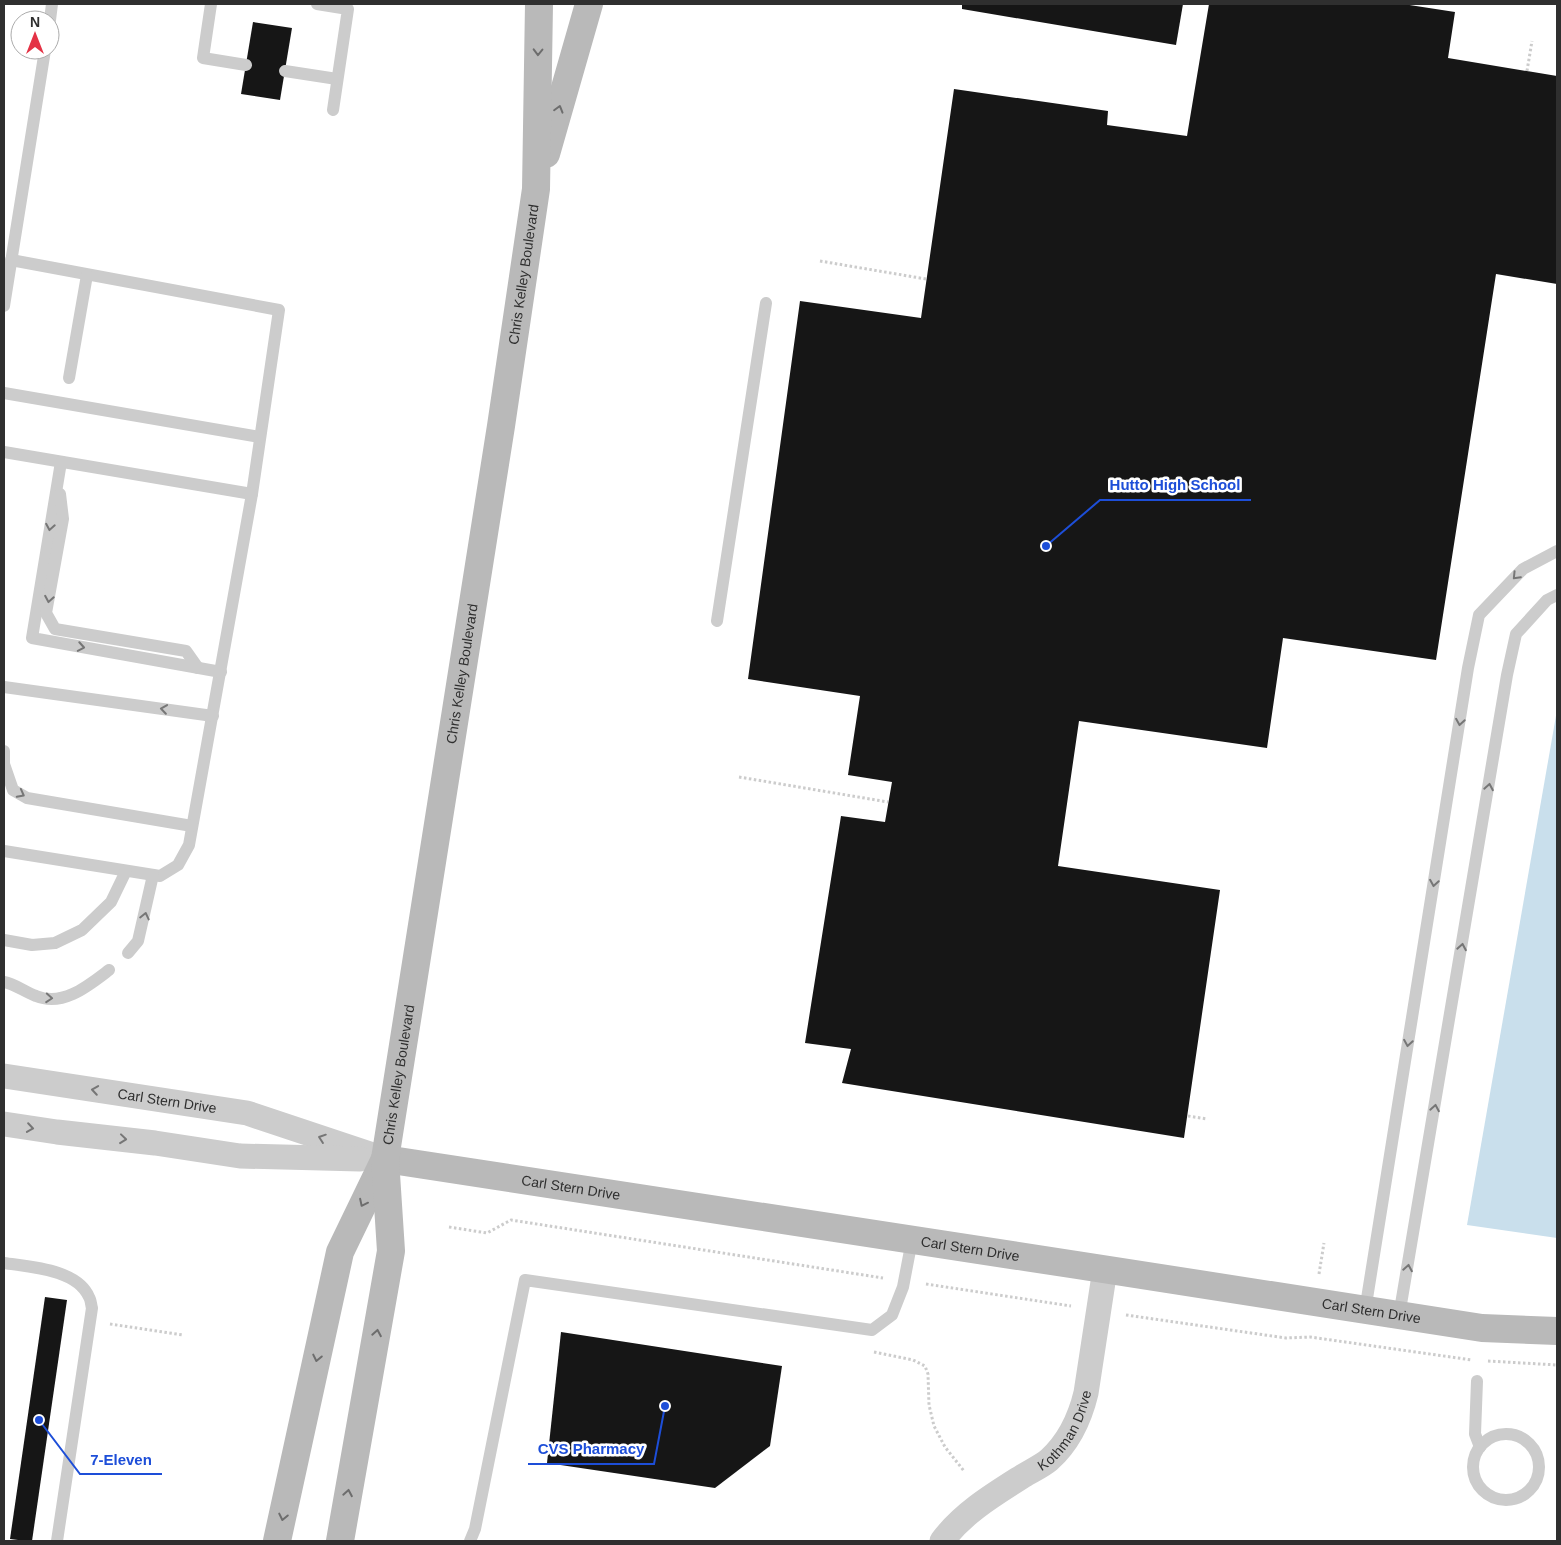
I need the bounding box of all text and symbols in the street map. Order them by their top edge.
north arrow [10,10,60,60]
text: N [30,14,40,30]
one-way arrow [533,49,543,57]
one-way arrow [553,105,563,114]
street label: Chris Kelley Boulevard [505,203,542,346]
callout: Hutto High School [1100,470,1251,500]
text: Hutto High School [1110,476,1240,493]
one-way arrow [46,523,56,531]
one-way arrow [1513,571,1522,580]
one-way arrow [44,594,54,603]
street label: Chris Kelley Boulevard [443,602,481,745]
one-way arrow [77,641,86,651]
one-way arrow [160,705,169,715]
one-way arrow [1455,718,1465,727]
one-way arrow [1483,783,1493,792]
one-way arrow [15,788,24,798]
one-way arrow [1429,879,1440,887]
one-way arrow [139,911,150,920]
one-way arrow [1456,943,1466,952]
one-way arrow [45,992,53,1003]
street label: Chris Kelley Boulevard [379,1003,417,1146]
one-way arrow [1404,1039,1414,1048]
one-way arrow [91,1085,99,1096]
street label: Carl Stern Drive [117,1085,218,1116]
one-way arrow [1429,1103,1439,1112]
one-way arrow [26,1123,35,1133]
one-way arrow [119,1133,127,1144]
one-way arrow [318,1134,327,1144]
street label: Carl Stern Drive [520,1172,622,1203]
one-way arrow [359,1198,370,1207]
street label: Carl Stern Drive [920,1233,1021,1264]
one-way arrow [1402,1263,1412,1272]
street label: Carl Stern Drive [1321,1295,1422,1326]
one-way arrow [371,1329,381,1338]
one-way arrow [312,1353,323,1362]
street label: Kothman Drive [1035,1388,1094,1474]
callout: CVS Pharmacy [528,1434,654,1464]
text: CVS Pharmacy [538,1440,645,1457]
callout: 7-Eleven [80,1444,162,1474]
text: 7-Eleven [90,1451,152,1468]
one-way arrow [343,1489,353,1498]
one-way arrow [278,1512,288,1521]

